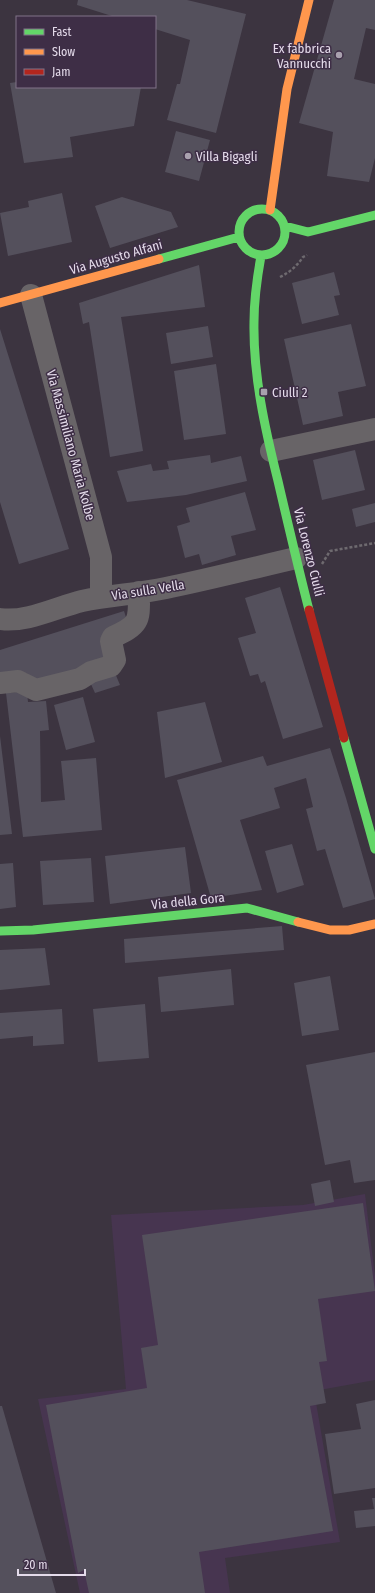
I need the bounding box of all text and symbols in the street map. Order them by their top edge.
legend [16,16,156,88]
text: Fast [52,25,71,39]
place label: Ex fabbrica Vannucchi [273,41,331,71]
text: Slow [52,45,75,59]
marker: Ex fabbrica Vannucchi [334,50,344,60]
text: Jam [52,65,70,79]
place label: Villa Bigagli [196,149,257,164]
marker: Villa Bigagli [183,151,193,161]
street label: Via Augusto Alfani [68,237,164,277]
street label: Via Massimiliano Maria Kolbe [44,368,98,522]
place label: Ciulli 2 [272,385,308,400]
marker: Ciulli 2 [259,387,269,397]
street label: Via Lorenzo Ciulli [291,506,327,598]
street label: Via sulla Vella [110,577,186,603]
street label: Via della Gora [151,890,225,912]
scale bar [18,1551,85,1577]
text: 20 m [24,1558,48,1572]

